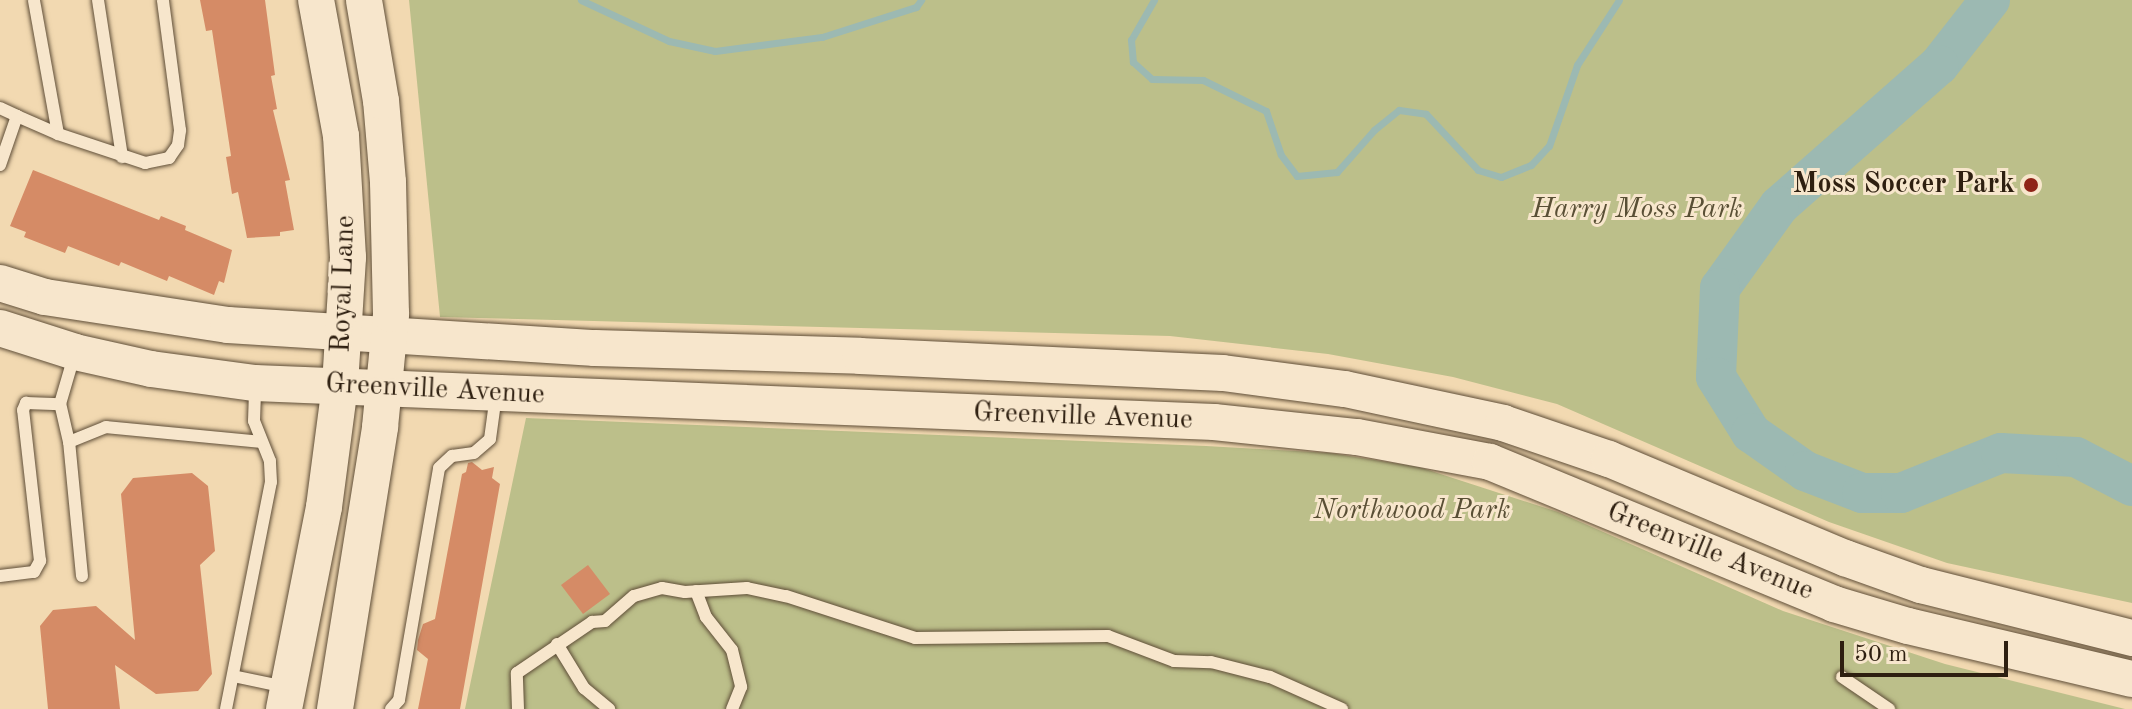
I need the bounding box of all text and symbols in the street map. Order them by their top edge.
place label: Moss Soccer Park [1793,168,2015,202]
marker: Moss Soccer Park [2022,176,2040,194]
park label: Harry Moss Park [1532,193,1742,227]
street label: Royal Lane [325,215,363,353]
street label: Greenville Avenue [324,367,546,413]
street label: Greenville Avenue [973,396,1193,438]
park label: Northwood Park [1314,494,1510,528]
street label: Greenville Avenue [1602,495,1818,609]
scale bar [1844,625,2012,675]
text: 50 m [1854,643,1908,667]

